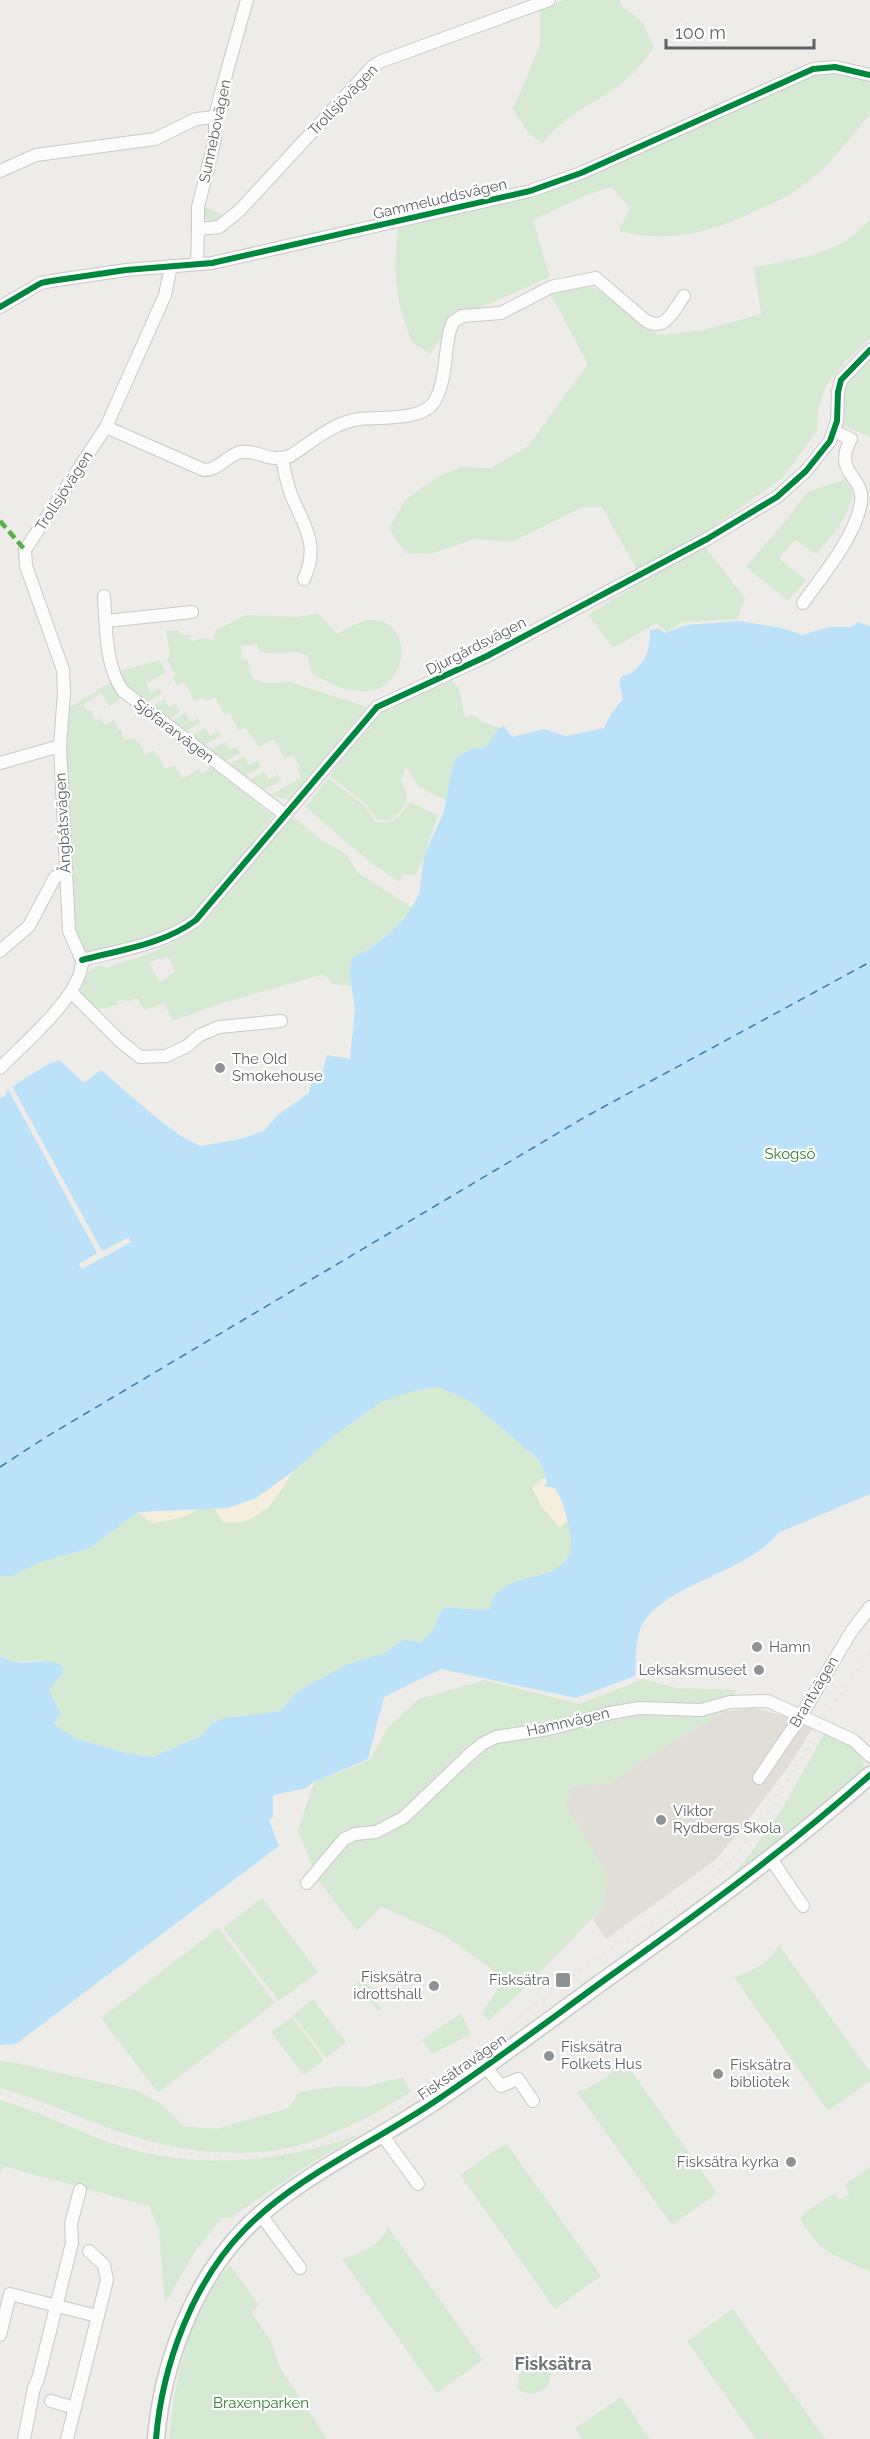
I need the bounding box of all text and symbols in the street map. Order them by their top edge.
scale bar [666,12,814,50]
text: 100 m [675,22,726,43]
street label: Trollsjövägen [305,61,381,139]
street label: Sunnebovägen [195,78,235,184]
street label: Gammeluddsvägen [371,175,509,223]
street label: Trollsjövägen [31,448,97,534]
street label: Djurgårdsvägen [423,613,529,679]
street label: Sjöfararvägen [130,695,218,767]
street label: Ångbåtsvägen [51,772,75,874]
place label: The Old Smokehouse [232,1050,323,1085]
marker: The Old Smokehouse [213,1061,227,1075]
park label: Skogsö [764,1145,816,1163]
place label: Hamn [769,1638,811,1656]
marker: Hamn [750,1640,764,1654]
street label: Brantvägen [786,1653,842,1731]
place label: Leksaksmuseet [639,1661,747,1679]
marker: Leksaksmuseet [752,1663,766,1677]
street label: Hamnvägen [525,1704,611,1740]
place label: Viktor Rydbergs Skola [673,1802,781,1837]
marker: Viktor Rydbergs Skola [654,1813,668,1827]
place label: Fisksätra idrottshall [353,1968,423,2003]
place label: Fisksätra [489,1971,550,1989]
marker: Fisksätra [554,1971,572,1989]
marker: Fisksätra idrottshall [427,1979,441,1993]
street label: Fisksätravägen [414,2030,510,2104]
place label: Fisksätra Folkets Hus [561,2038,642,2073]
marker: Fisksätra Folkets Hus [542,2049,556,2063]
place label: Fisksätra bibliotek [730,2056,791,2091]
marker: Fisksätra bibliotek [711,2067,725,2081]
place label: Fisksätra kyrka [677,2153,779,2171]
marker: Fisksätra kyrka [784,2155,798,2169]
district label: Fisksätra [514,2353,592,2374]
park label: Braxenparken [213,2394,309,2412]

